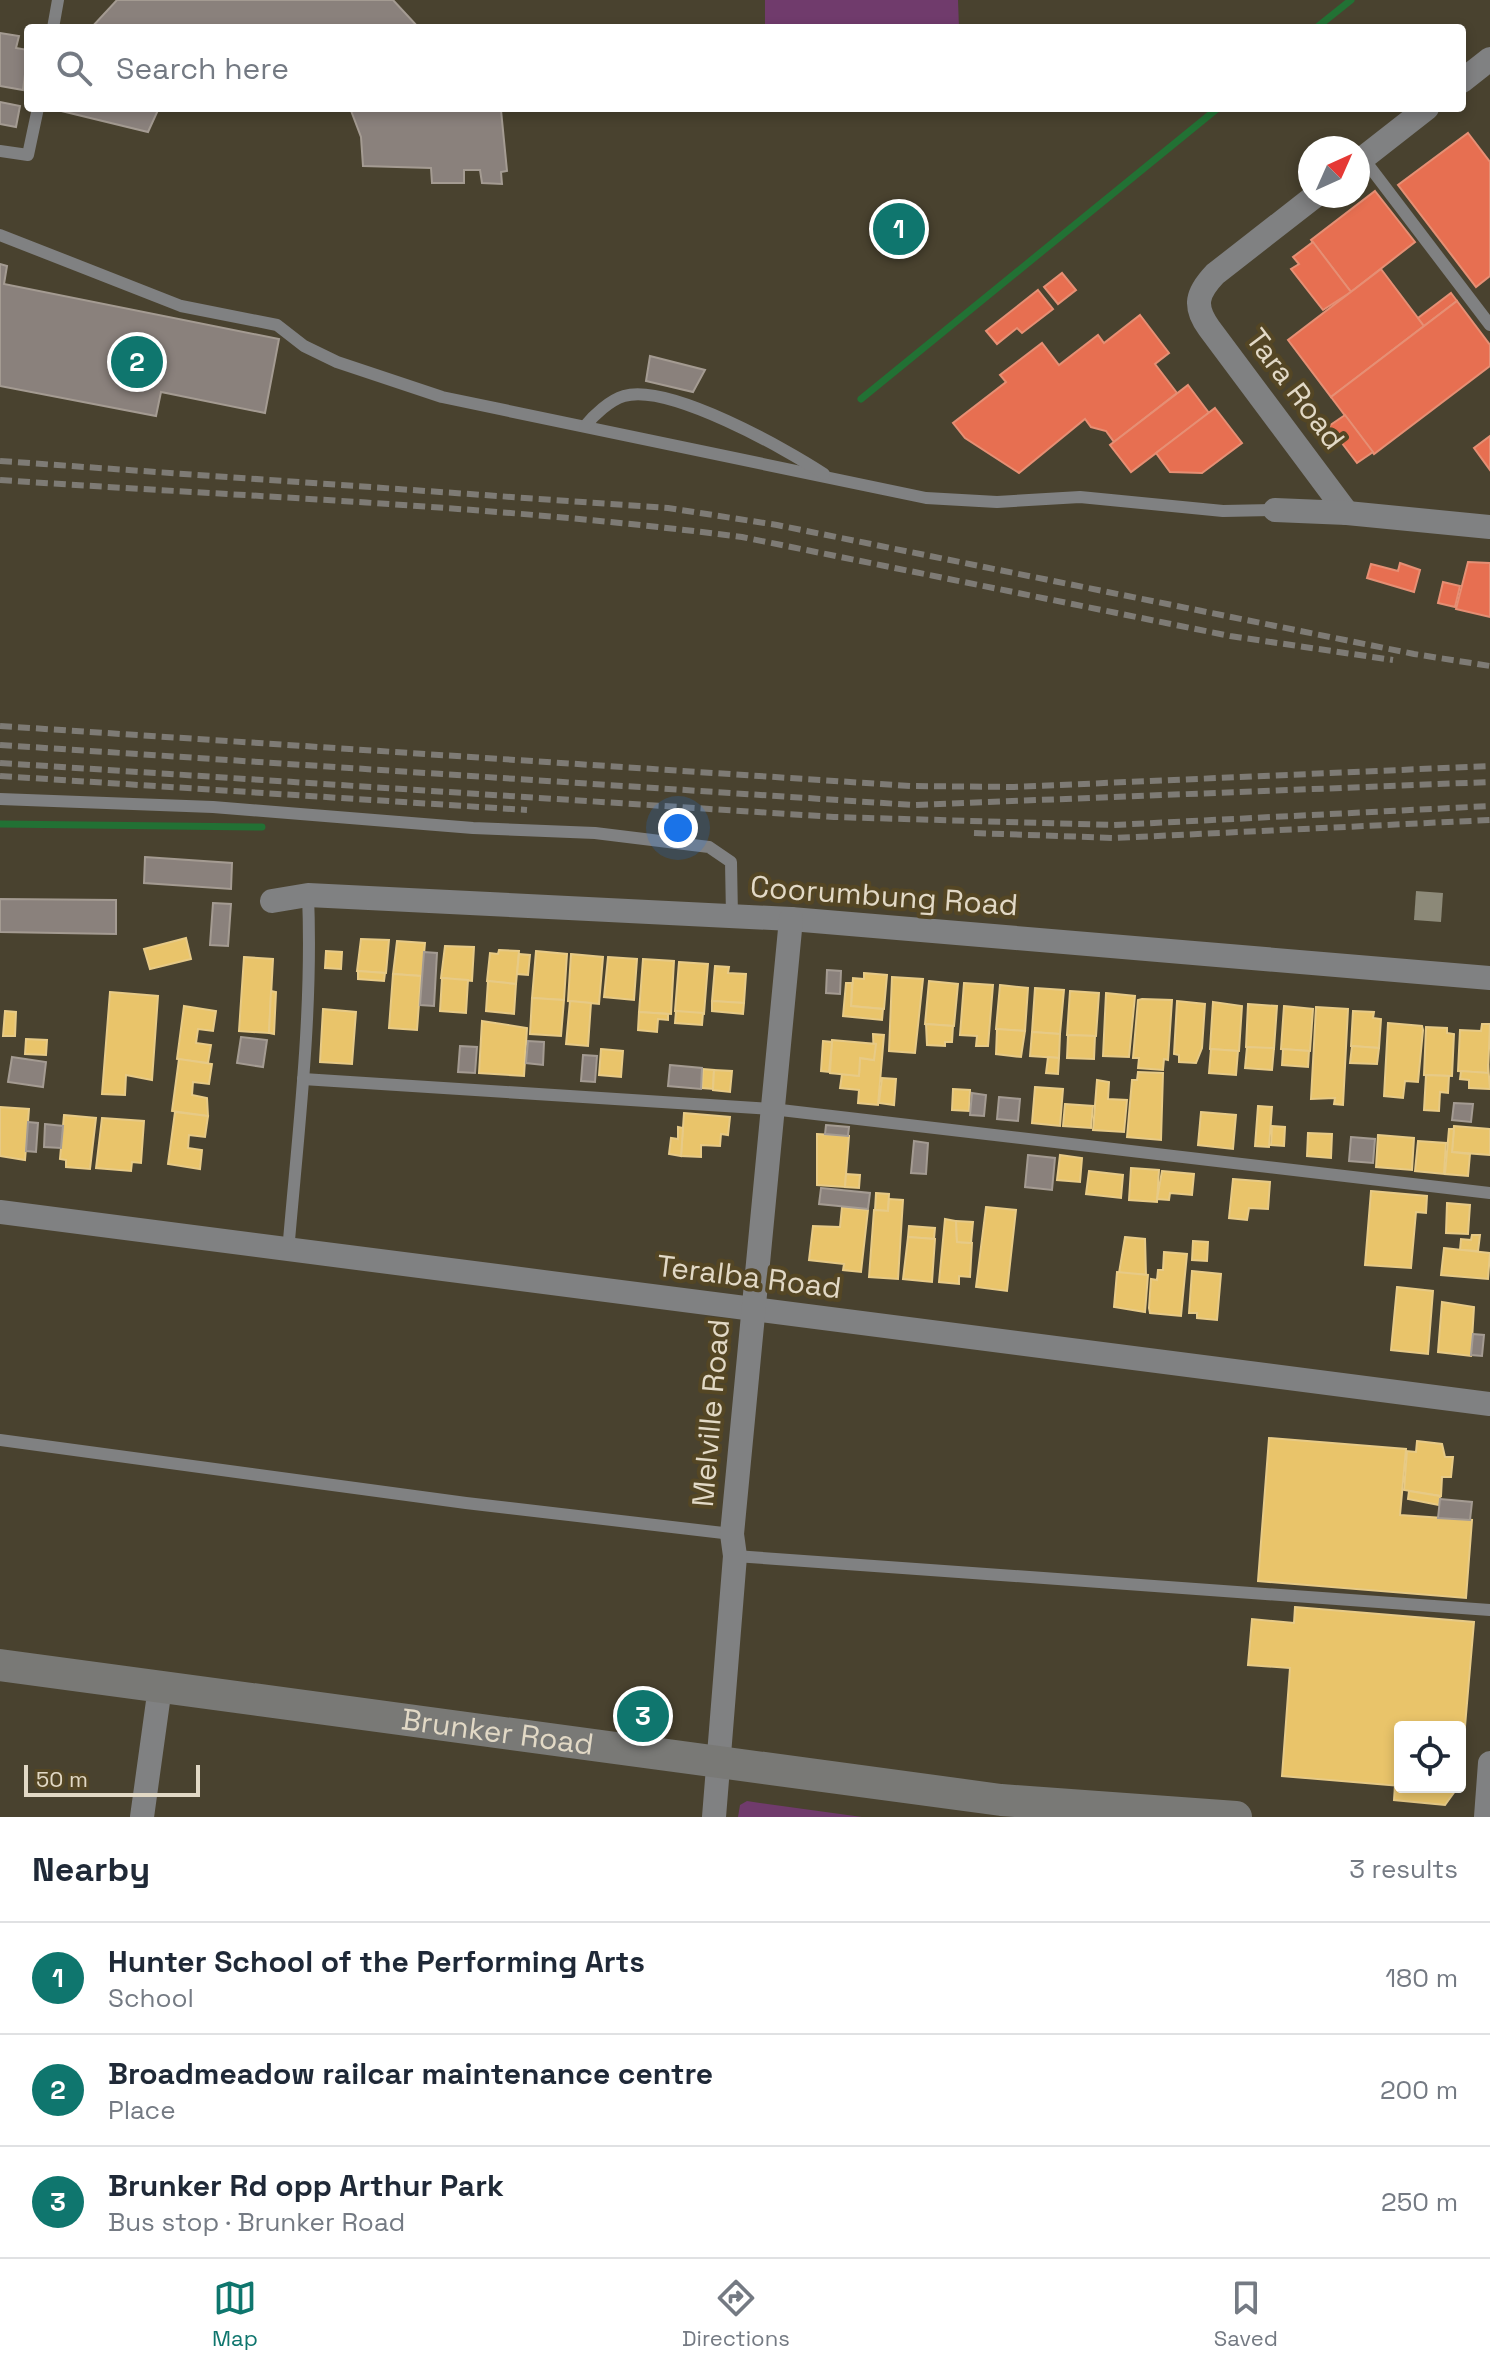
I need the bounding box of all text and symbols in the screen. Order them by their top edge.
search box [24,24,1466,112]
icon: search [52,46,96,90]
text: Search here [116,49,289,88]
north arrow [1298,136,1370,208]
pin: 1 [873,199,925,259]
street label: Tara Road [1237,320,1354,457]
pin: 2 [111,332,163,392]
your location [658,808,698,848]
street label: Coorumbung Road [749,867,1019,924]
street label: Teralba Road [655,1246,844,1307]
street label: Melville Road [683,1317,738,1508]
pin: 3 [617,1686,669,1746]
street label: Brunker Road [399,1699,596,1764]
map controls [1394,1721,1466,1793]
button: locate [1394,1721,1466,1793]
scale bar [24,1761,200,1797]
text: 50 m [36,1765,88,1793]
text: Nearby [32,1848,150,1891]
text: 3 results [1349,1852,1458,1886]
text: Hunter School of the Performing Arts [108,1942,645,1981]
text: 1 [52,1961,64,1995]
text: 180 m [1385,1961,1458,1995]
text: School [108,1981,194,2015]
text: Broadmeadow railcar maintenance centre [108,2054,713,2093]
text: 2 [50,2073,66,2107]
text: 200 m [1380,2073,1458,2107]
text: Place [108,2093,176,2127]
text: Brunker Rd opp Arthur Park [108,2166,504,2205]
text: 3 [50,2185,66,2219]
text: 250 m [1381,2185,1458,2219]
text: Bus stop · Brunker Road [108,2205,405,2239]
tab: Map [212,2276,258,2352]
tab: Directions [682,2276,790,2352]
tab: Saved [1214,2276,1278,2352]

